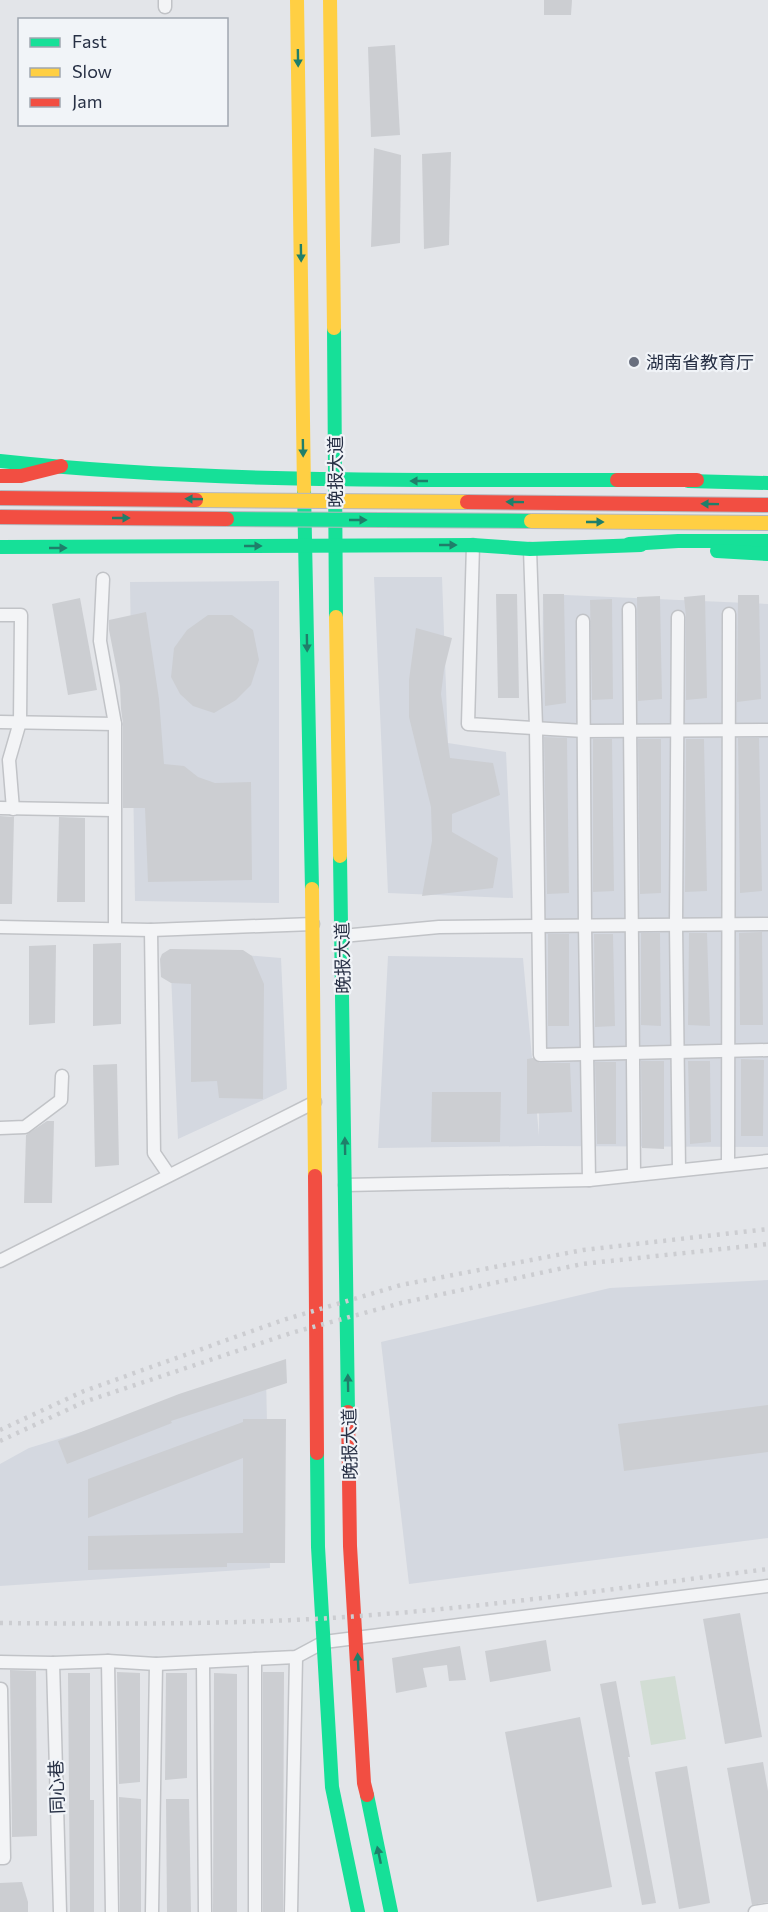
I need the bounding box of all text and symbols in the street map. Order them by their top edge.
legend [18,18,228,126]
text: Fast [72,30,107,52]
one-way arrow [293,49,303,68]
text: Slow [72,60,112,82]
text: Jam [72,90,102,112]
one-way arrow [296,244,306,263]
place label: 湖南省教育厅 [646,351,754,373]
marker: 湖南省教育厅 [627,355,641,369]
street label: 晚报大道 [324,436,346,508]
one-way arrow [298,439,308,458]
one-way arrow [410,476,429,486]
one-way arrow [184,495,203,504]
one-way arrow [505,497,524,507]
one-way arrow [700,499,719,509]
one-way arrow [112,513,131,523]
one-way arrow [349,515,368,525]
one-way arrow [586,517,605,527]
one-way arrow [439,540,458,550]
one-way arrow [244,541,263,551]
one-way arrow [49,543,68,552]
one-way arrow [302,634,312,653]
street label: 晚报大道 [330,922,354,994]
one-way arrow [340,1136,350,1155]
one-way arrow [343,1373,353,1392]
street label: 晚报大道 [337,1408,361,1480]
one-way arrow [353,1652,362,1671]
street label: 同心巷 [44,1760,68,1814]
one-way arrow [374,1845,383,1864]

